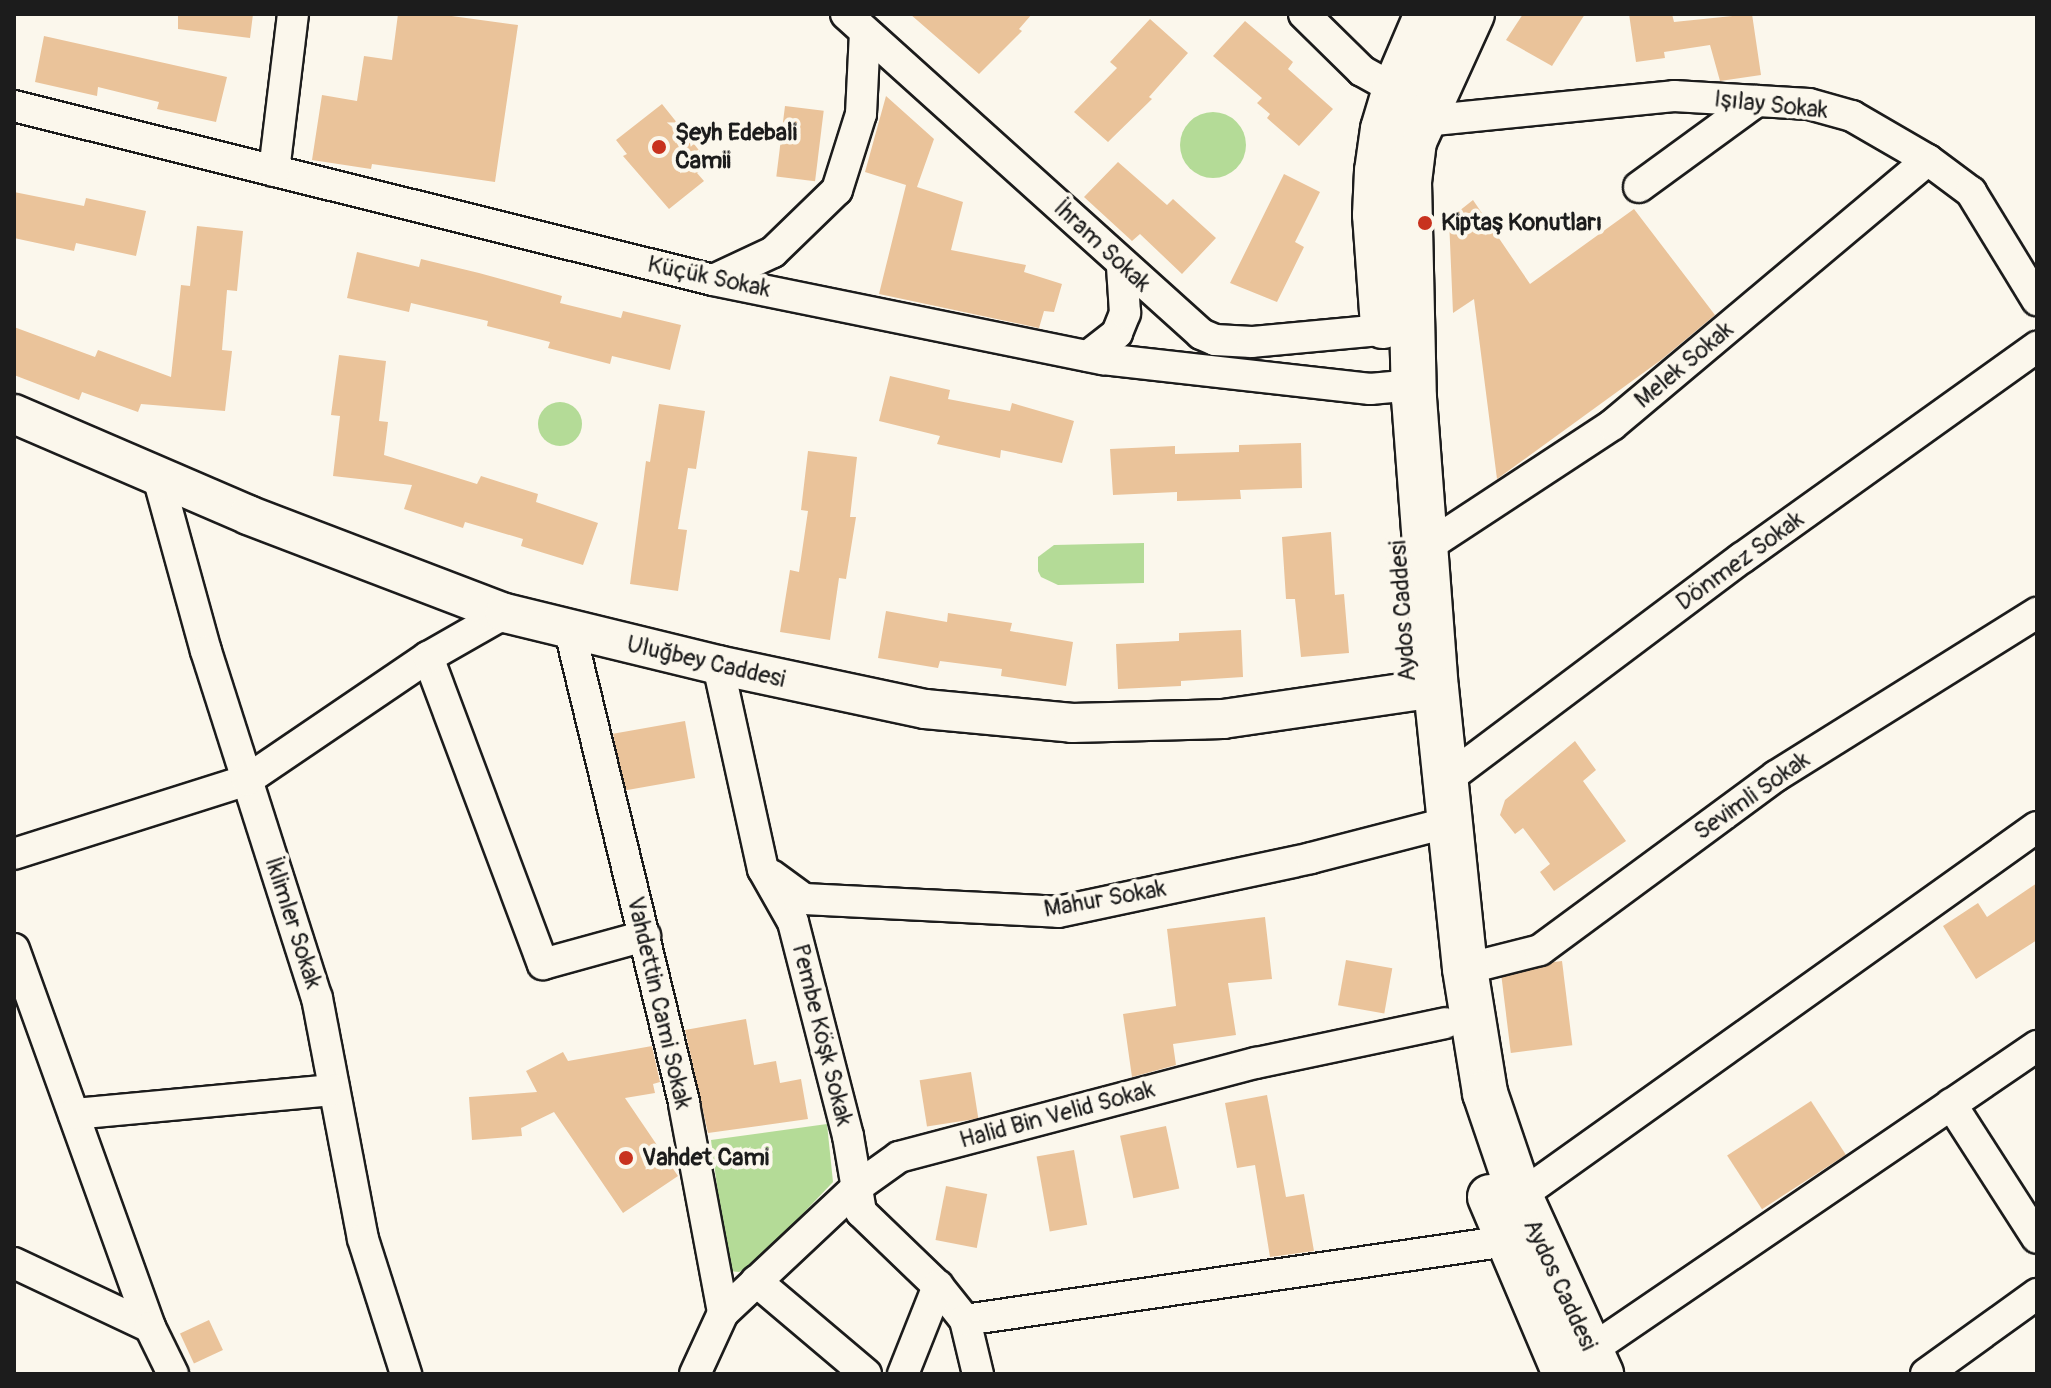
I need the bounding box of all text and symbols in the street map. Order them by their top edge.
street label: Işılay Sokak [1713,85,1829,125]
place label: Şeyh Edebali Camii [675,119,797,175]
marker: Şeyh Edebali Camii [650,138,668,156]
street label: İhram Sokak [1047,194,1157,298]
place label: Kiptaş Konutları [1441,209,1602,237]
marker: Kiptaş Konutları [1416,214,1434,232]
street label: Küçük Sokak [645,250,773,304]
street label: Melek Sokak [1629,315,1739,415]
street label: Dönmez Sokak [1671,505,1809,617]
street label: Aydos Caddesi [1384,539,1422,683]
street label: Uluğbey Caddesi [624,630,788,694]
street label: Sevimli Sokak [1688,746,1816,846]
street label: İklimler Sokak [258,853,328,993]
street label: Mahur Sokak [1042,874,1168,924]
street label: Vahdettin Cami Sokak [620,894,698,1112]
street label: Pembe Köşk Sokak [785,941,859,1129]
street label: Halid Bin Velid Sokak [956,1075,1158,1155]
place label: Vahdet Cami [642,1144,769,1172]
marker: Vahdet Cami [617,1149,635,1167]
street label: Aydos Caddesi [1517,1215,1603,1355]

